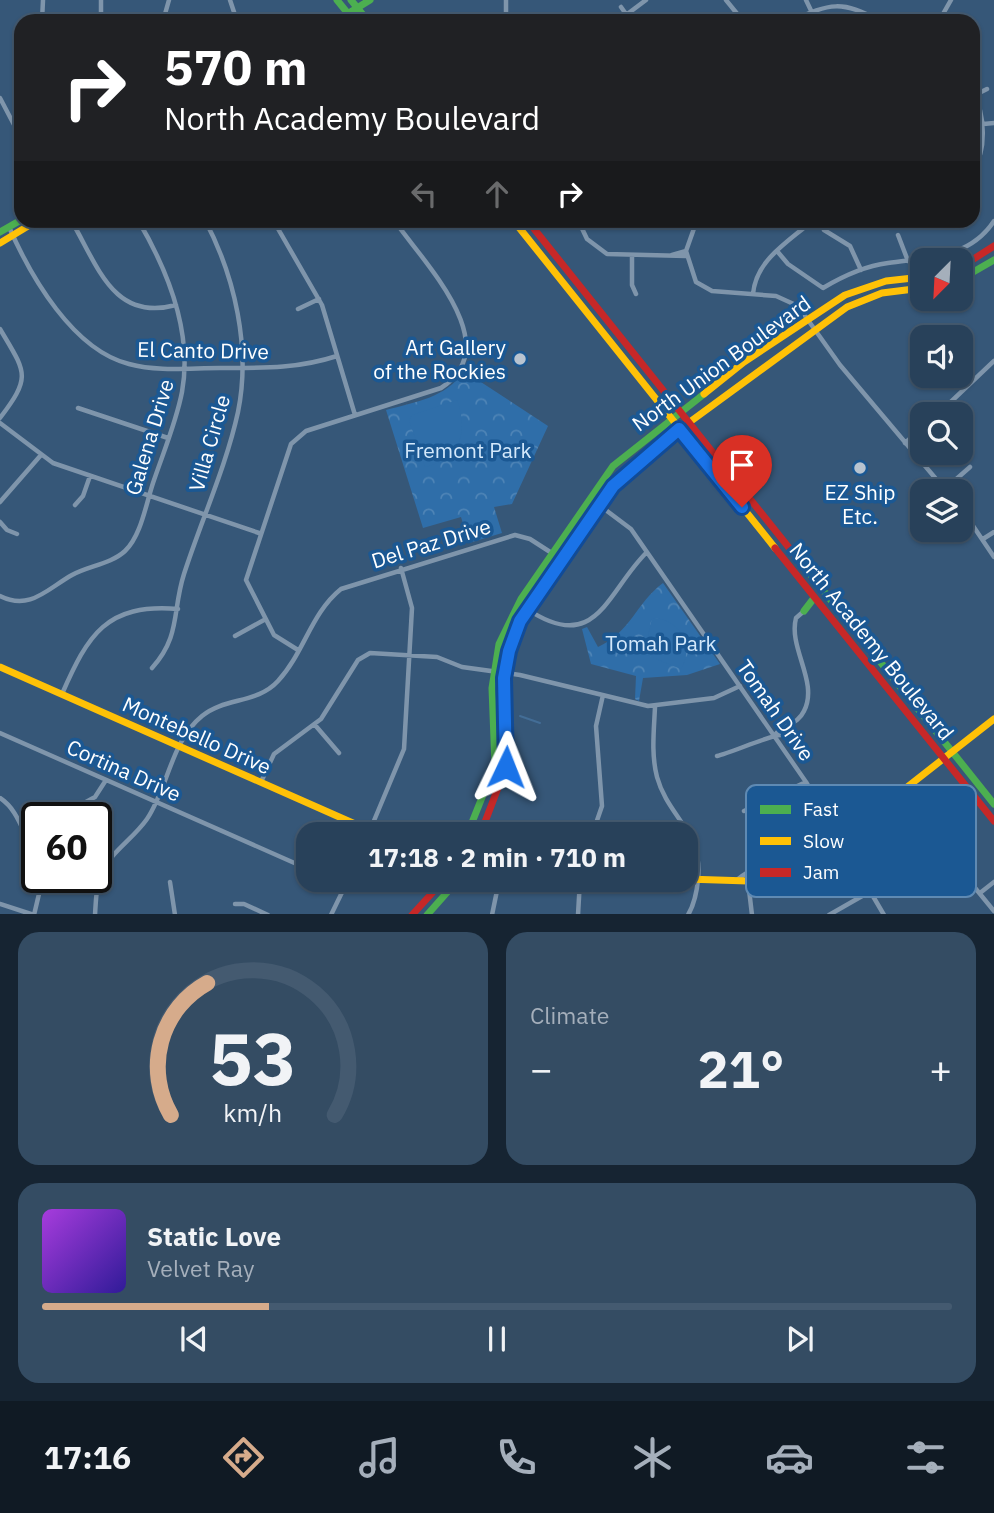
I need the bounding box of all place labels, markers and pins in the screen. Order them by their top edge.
place label: Art Gallery of the Rockies [373,333,507,385]
marker: Art Gallery of the Rockies [512,351,528,367]
pin [712,435,772,507]
marker: EZ Ship Etc. [852,460,868,476]
place label: EZ Ship Etc. [825,478,895,530]

